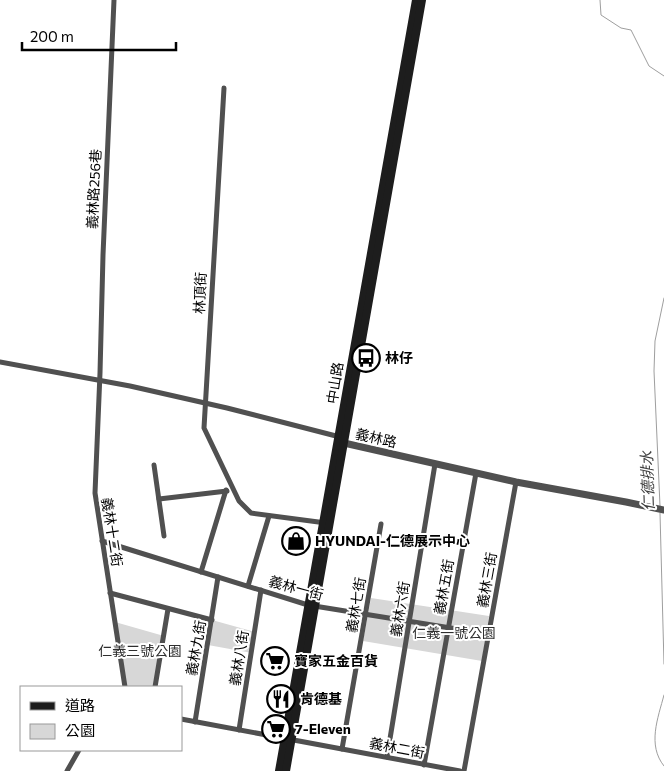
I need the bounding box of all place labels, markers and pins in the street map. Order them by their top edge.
bus stop icon: 林仔 [351,343,381,373]
place label: 林仔 [385,349,413,366]
shop icon: HYUNDAI-仁德展示中心 [281,526,311,556]
place label: HYUNDAI-仁德展示中心 [315,532,470,549]
supermarket icon: 寶家五金百貨 [260,646,290,676]
place label: 寶家五金百貨 [294,652,378,669]
restaurant icon: 肯德基 [266,684,296,714]
place label: 肯德基 [300,690,342,707]
supermarket icon: 7-Eleven [261,714,291,744]
place label: 7-Eleven [295,720,351,737]

